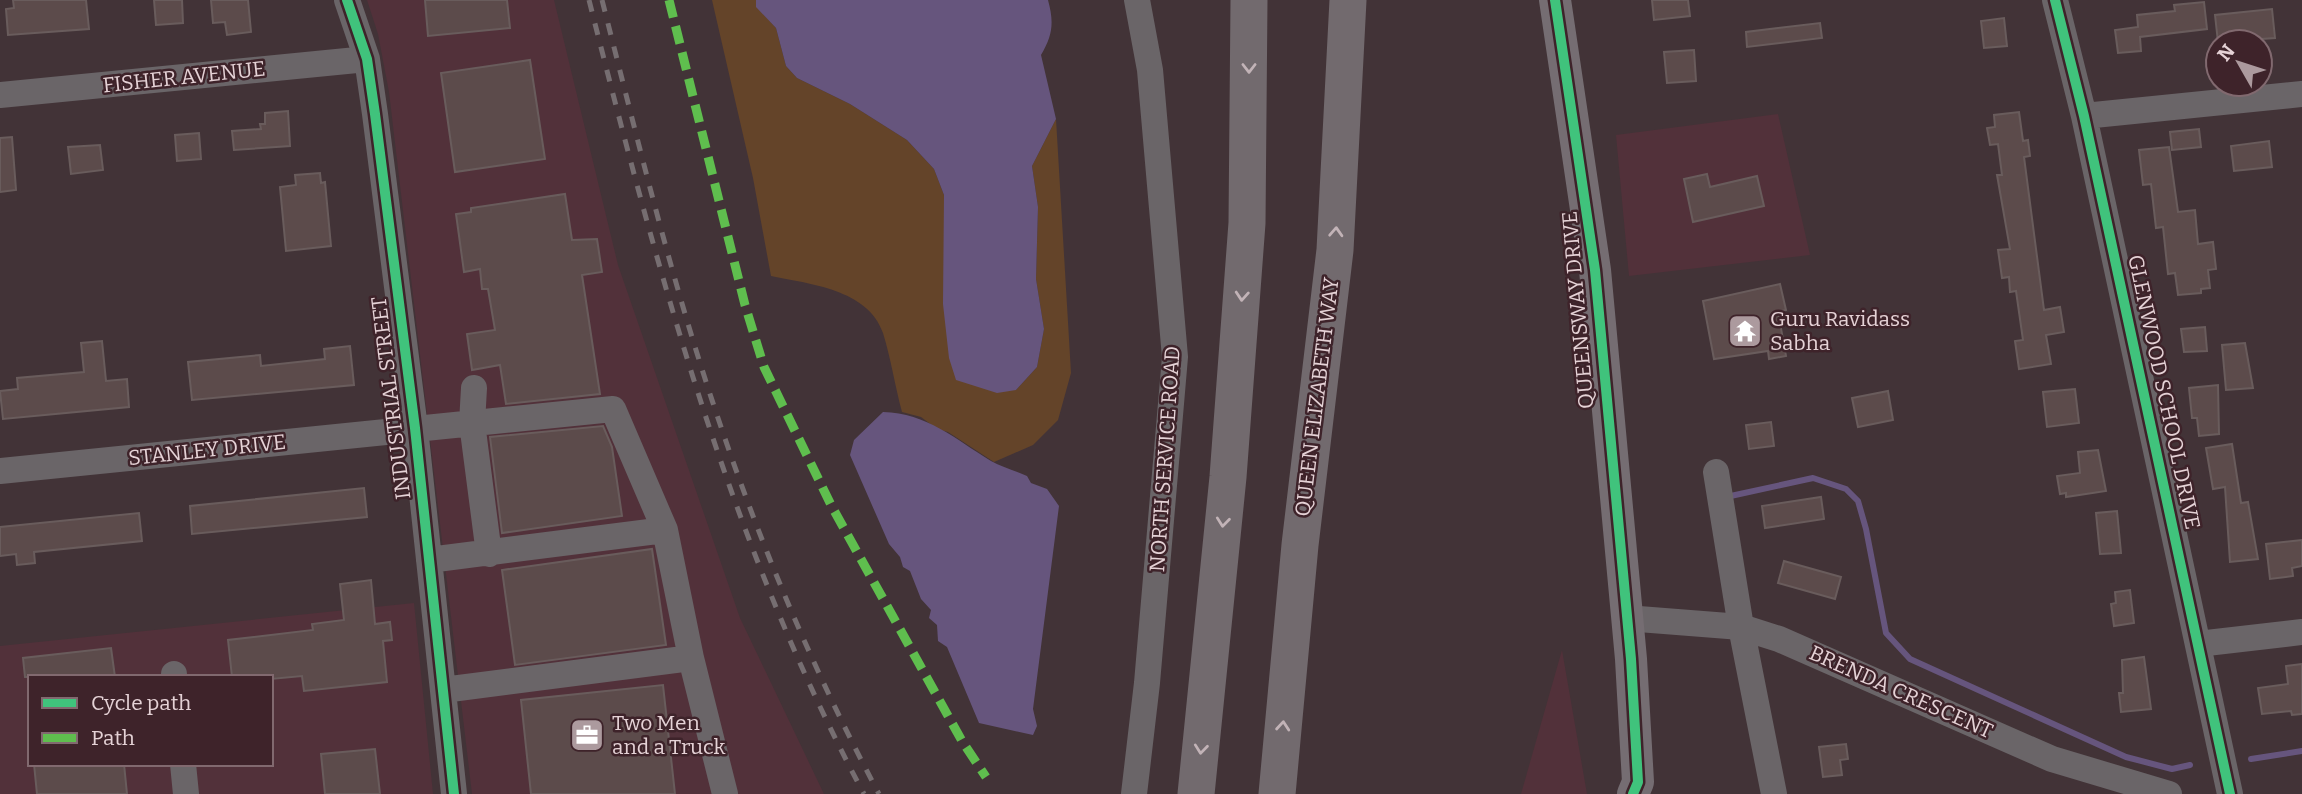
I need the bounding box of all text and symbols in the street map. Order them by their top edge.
north arrow [2204,28,2274,98]
text: N [2213,39,2240,66]
street label: FISHER AVENUE [101,56,267,98]
one-way arrow [1241,63,1257,74]
street label: QUEENSWAY DRIVE [1556,210,1600,410]
one-way arrow [1328,226,1343,237]
street label: GLENWOOD SCHOOL DRIVE [2122,252,2206,532]
street label: QUEEN ELIZABETH WAY [1289,275,1345,518]
one-way arrow [1235,290,1250,301]
street label: INDUSTRIAL STREET [366,295,416,501]
place label: Guru Ravidass Sabha [1770,306,1910,356]
temple icon: Guru Ravidass Sabha [1726,312,1764,350]
street label: NORTH SERVICE ROAD [1144,345,1186,573]
street label: STANLEY DRIVE [127,429,287,471]
one-way arrow [1216,516,1231,528]
street label: BRENDA CRESCENT [1805,640,1997,744]
legend [28,675,273,766]
text: Cycle path [91,690,191,716]
place label: Two Men and a Truck [612,710,725,760]
office icon: Two Men and a Truck [568,716,606,754]
one-way arrow [1275,720,1290,731]
text: Path [91,725,135,751]
one-way arrow [1194,743,1209,755]

